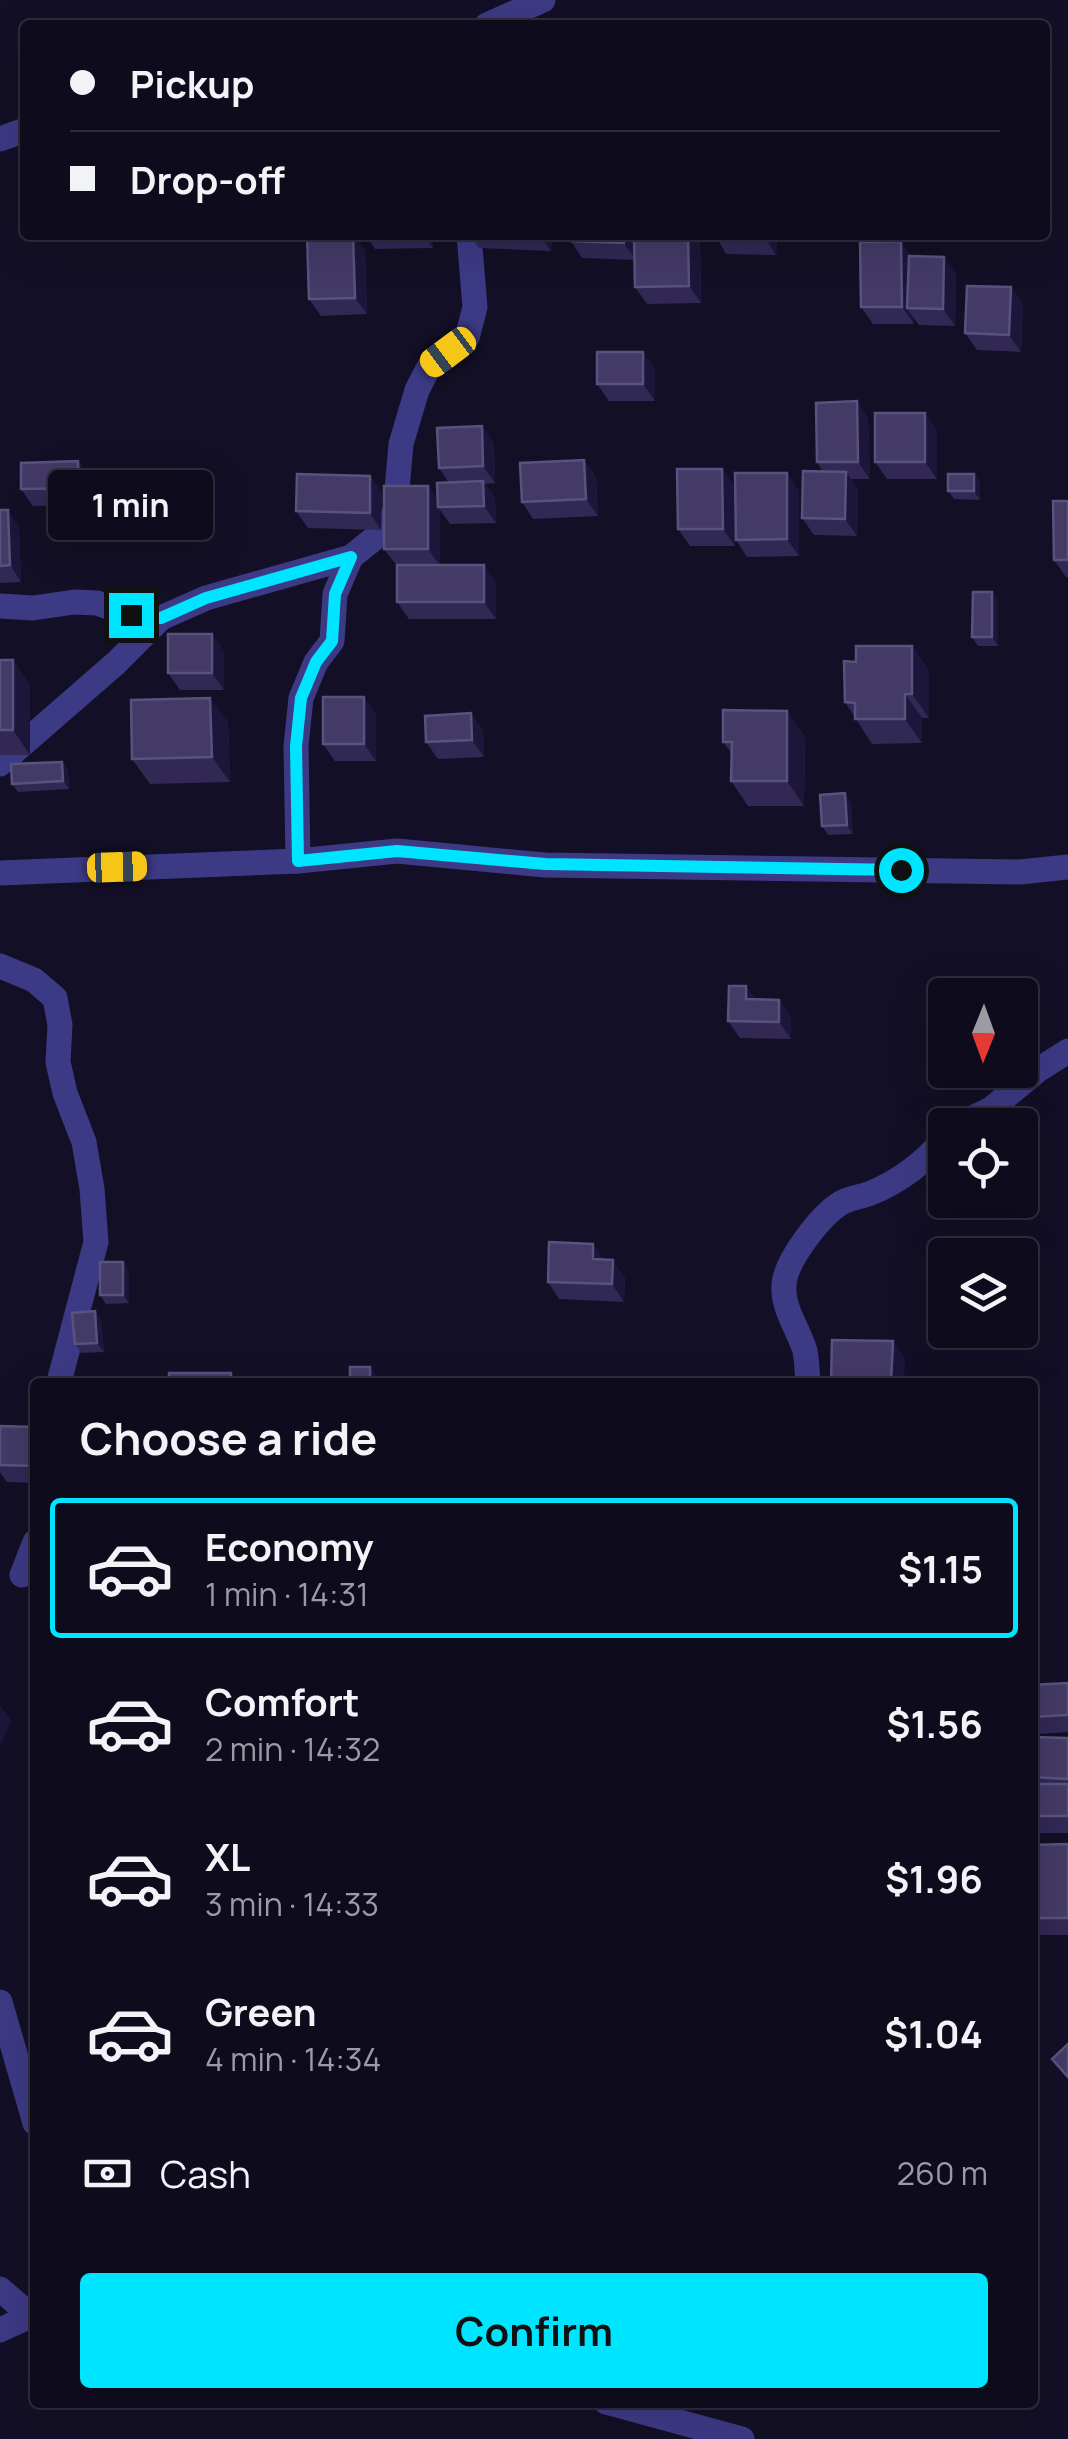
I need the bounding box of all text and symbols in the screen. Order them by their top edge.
text: Pickup [130,57,254,109]
text: Drop-off [130,153,285,205]
car [415,322,481,382]
callout: 1 min [48,470,214,540]
text: 1 min [91,483,170,527]
route end [109,593,154,638]
route start [879,848,924,893]
car [86,851,148,883]
north arrow [928,978,1038,1088]
map controls [928,978,1038,1348]
button: locate [928,1108,1038,1218]
button: layers [928,1238,1038,1348]
text: Choose a ride [80,1407,377,1469]
text: Economy [205,1520,374,1572]
icon: car [85,1523,175,1613]
text: $1.15 [898,1542,983,1594]
text: 1 min · 14:31 [205,1572,369,1616]
text: Comfort [205,1675,359,1727]
icon: car [85,1678,175,1768]
text: $1.56 [887,1697,983,1749]
text: 2 min · 14:32 [205,1727,380,1771]
text: XL [205,1830,250,1882]
icon: car [85,1833,175,1923]
text: $1.96 [885,1852,983,1904]
text: 3 min · 14:33 [205,1882,379,1926]
text: Green [205,1985,317,2037]
icon: car [85,1988,175,2078]
text: $1.04 [884,2007,983,2059]
text: 4 min · 14:34 [205,2037,381,2081]
icon: cash [80,2146,135,2201]
text: Cash [160,2147,251,2199]
text: 260 m [897,2151,988,2195]
button: Confirm [80,2273,988,2388]

